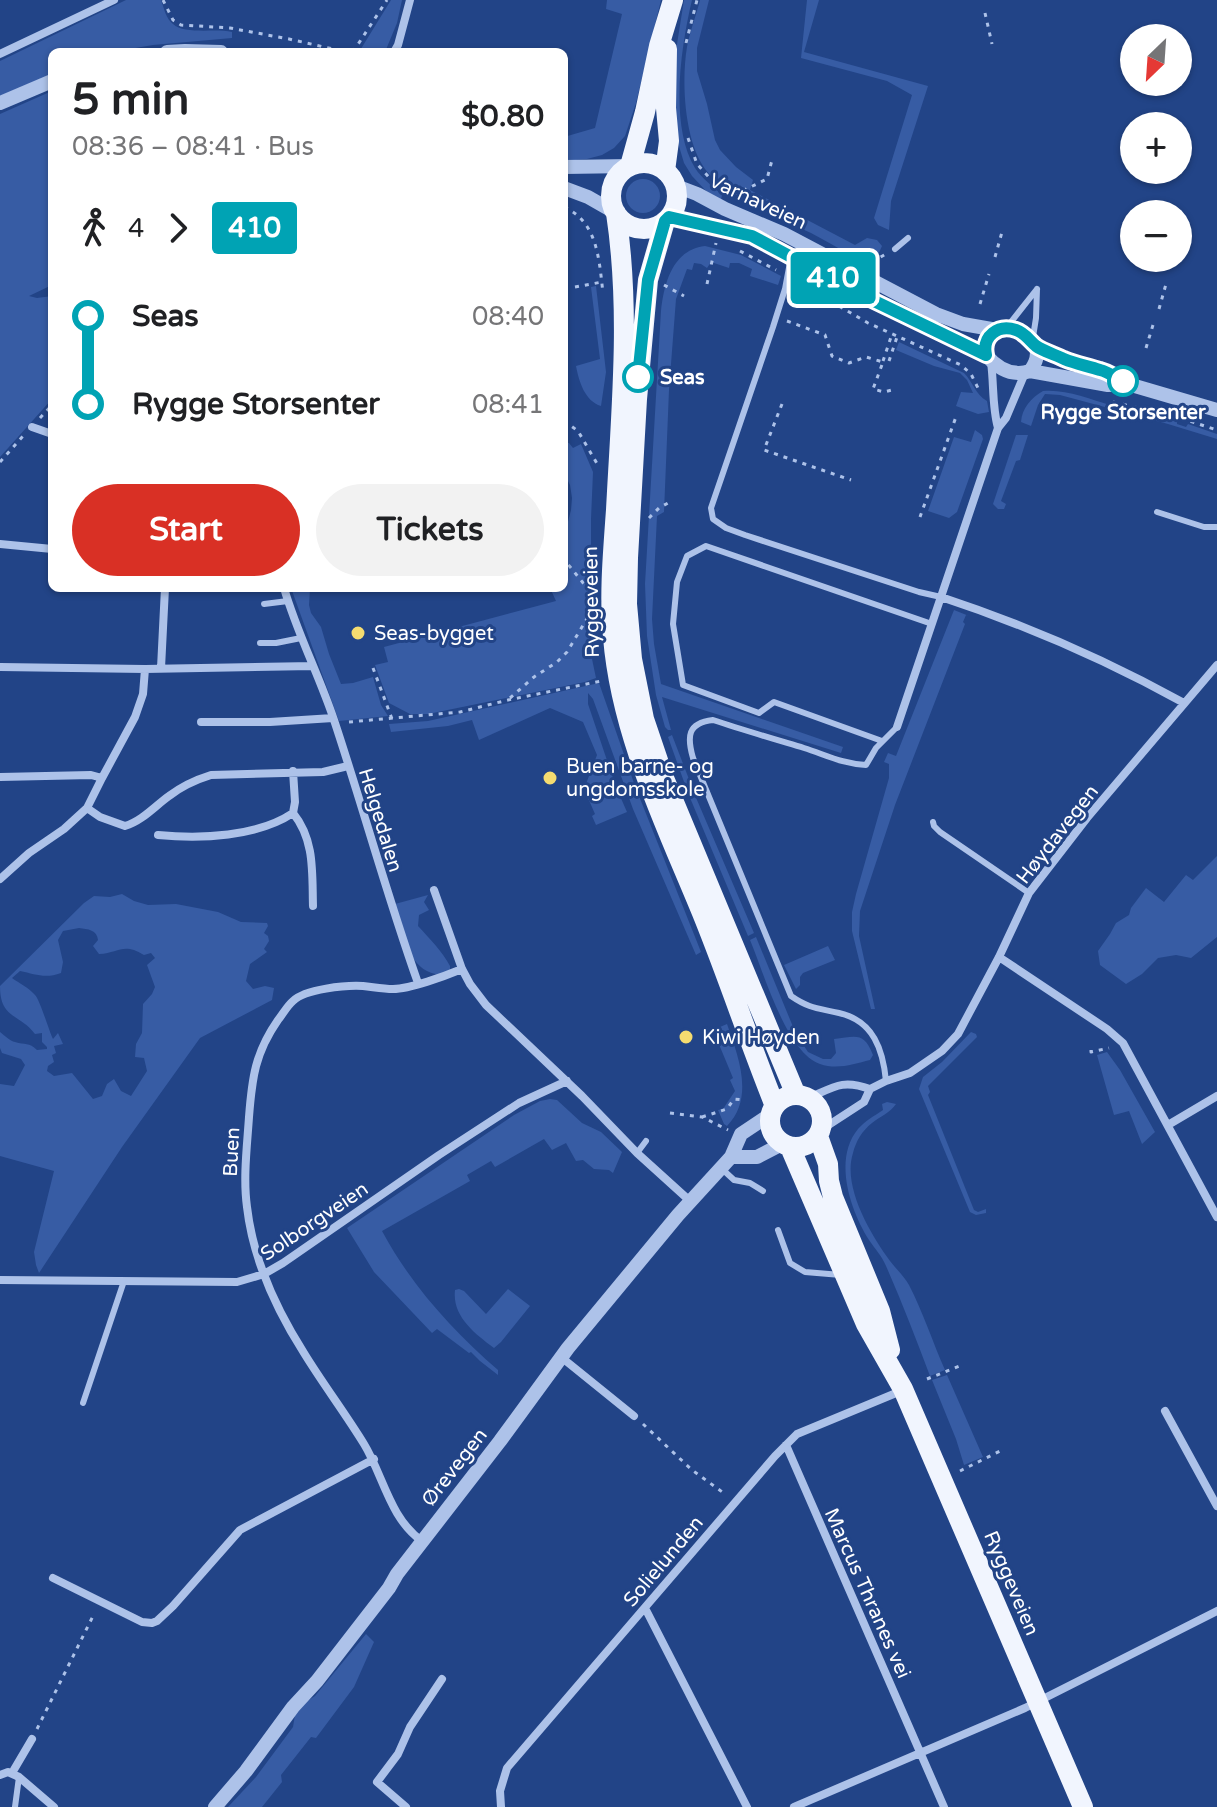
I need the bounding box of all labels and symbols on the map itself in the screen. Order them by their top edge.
north arrow [1120,24,1192,96]
street label: Varnaveien [705,169,810,235]
line badge: 410 [787,252,879,304]
marker: Seas [623,362,653,392]
place label: Seas [660,366,705,390]
marker: Rygge Storsenter [1108,366,1138,396]
place label: Rygge Storsenter [1040,401,1206,425]
street label: Ryggeveien [579,546,605,658]
place label: Seas-bygget [374,622,494,646]
marker: Seas-bygget [349,624,367,642]
place label: Buen barne- og ungdomsskole [566,755,714,802]
street label: Helgedalen [353,765,407,875]
marker: Buen barne- og ungdomsskole [541,769,559,787]
street label: Høydavegen [1012,780,1104,889]
place label: Kiwi Høyden [702,1026,820,1050]
marker: Kiwi Høyden [677,1028,695,1046]
street label: Buen [219,1127,245,1177]
street label: Solborgveien [256,1177,373,1267]
street label: Ørevegen [417,1424,493,1511]
street label: Marcus Thranes vei [819,1505,915,1682]
street label: Solielunden [619,1511,709,1612]
street label: Ryggeveien [978,1527,1044,1639]

